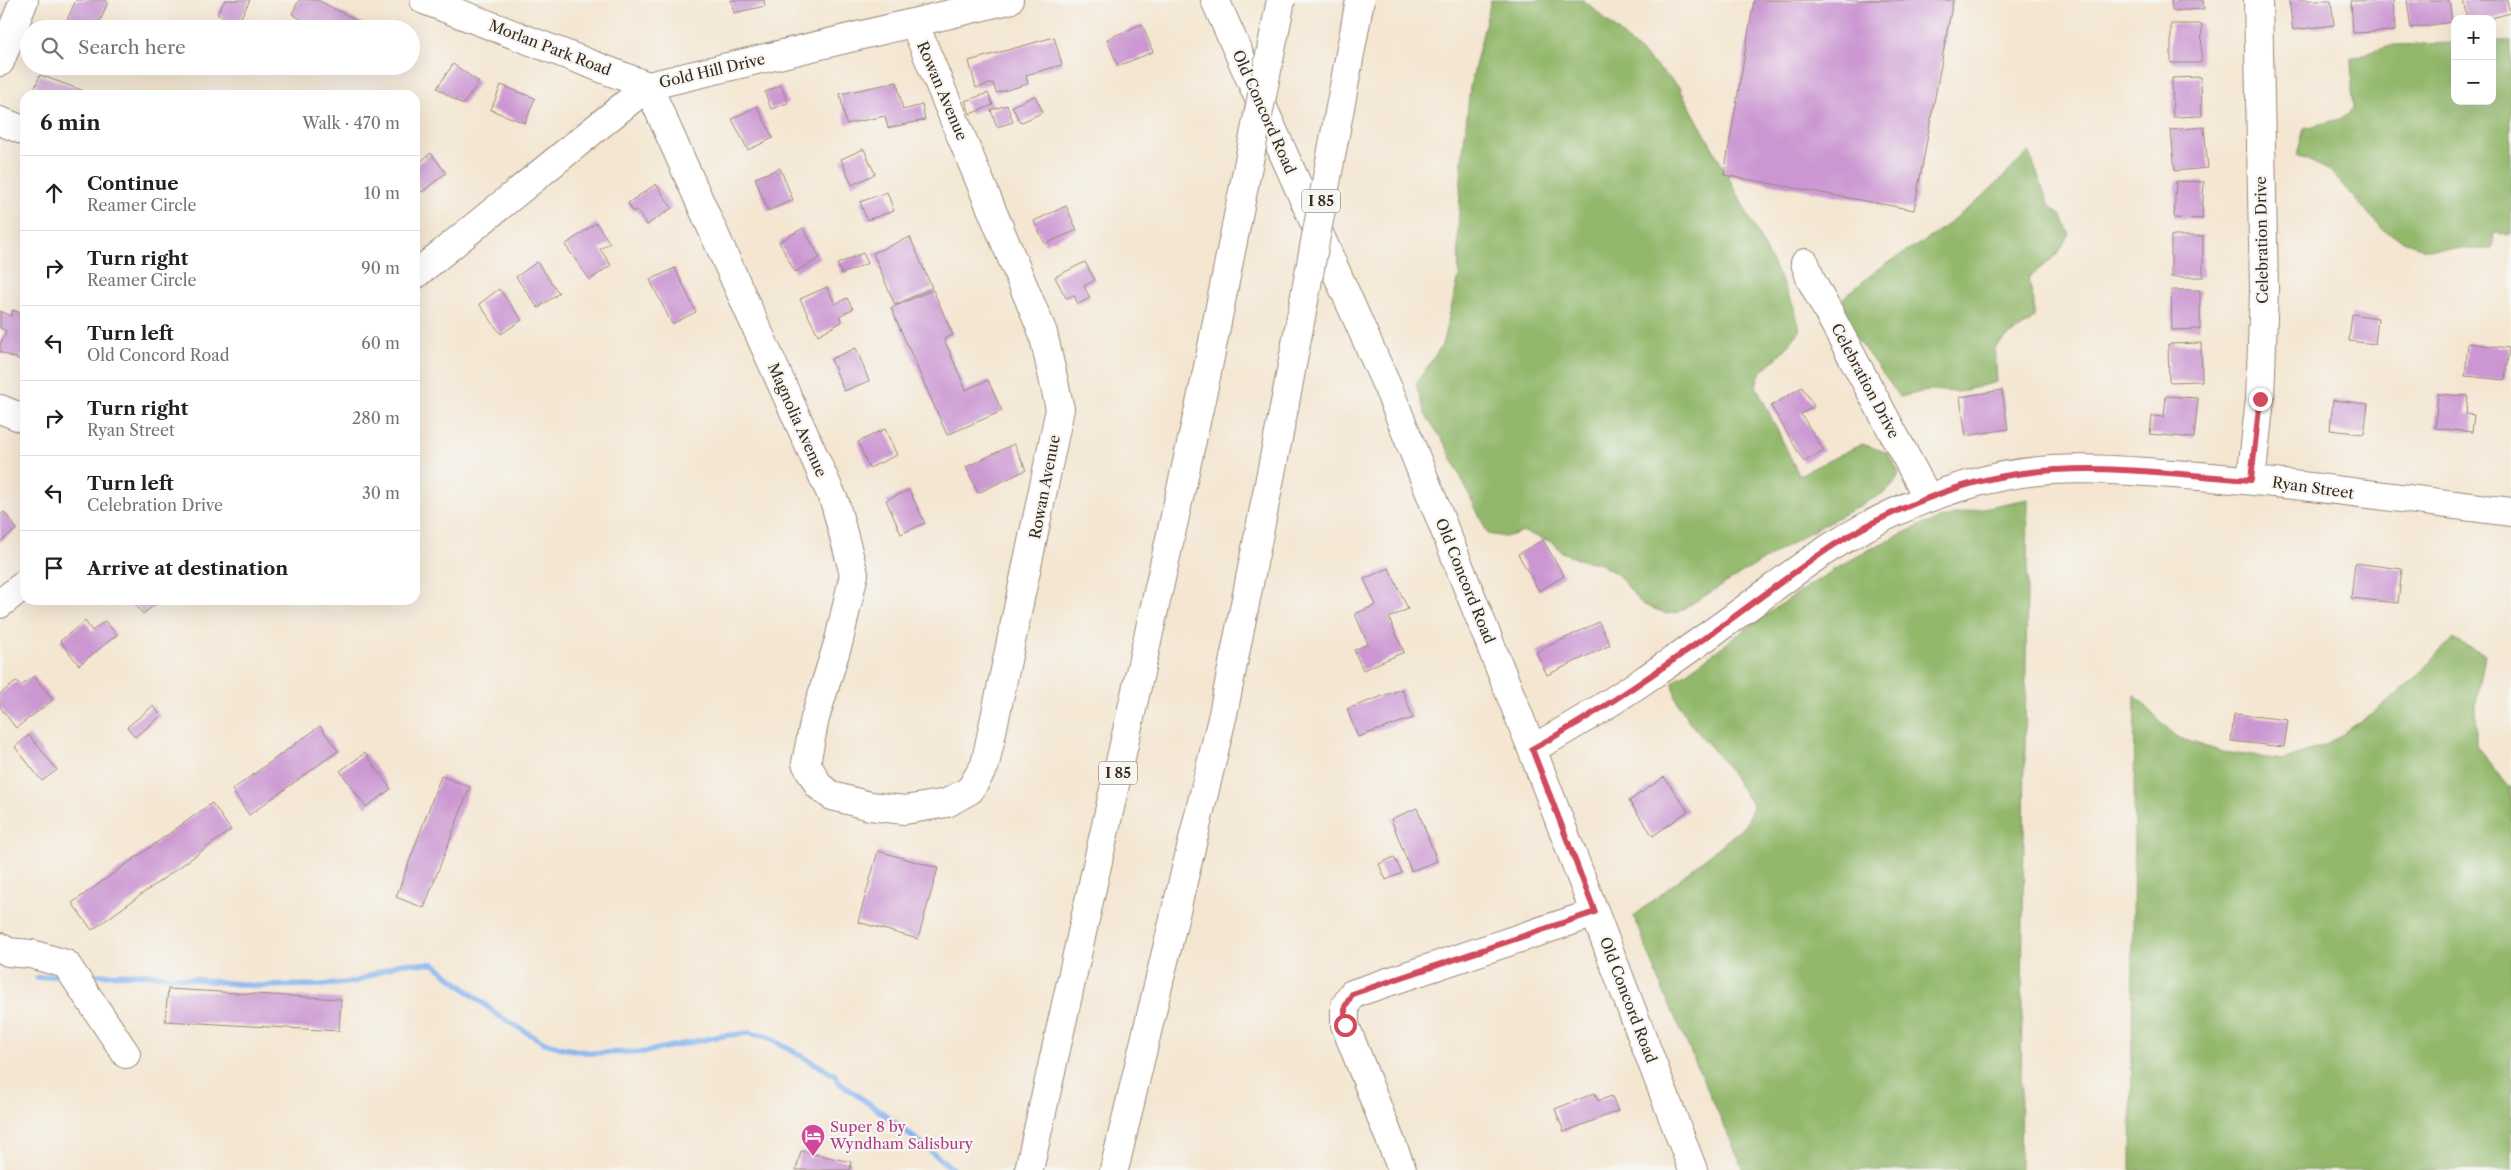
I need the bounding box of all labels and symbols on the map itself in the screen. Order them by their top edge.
street label: Morlan Park Road [486,15,614,80]
street label: Rowan Avenue [913,38,972,143]
street label: Old Concord Road [1229,47,1300,177]
street label: Gold Hill Drive [657,49,767,92]
street label: Celebration Drive [2251,176,2272,304]
road number: I 85 [1302,190,1340,212]
street label: Celebration Drive [1827,320,1904,441]
street label: Magnolia Avenue [764,360,831,480]
route end [2249,388,2272,411]
street label: Rowan Avenue [1025,433,1064,541]
street label: Ryan Street [2271,472,2356,503]
street label: Old Concord Road [1432,515,1499,646]
road number: I 85 [1099,761,1137,784]
street label: Old Concord Road [1596,934,1661,1066]
route start [1334,1014,1357,1037]
place label: Super 8 by Wyndham Salisbury [829,1117,974,1153]
hotel icon: Super 8 by Wyndham Salisbury [800,1123,826,1157]

